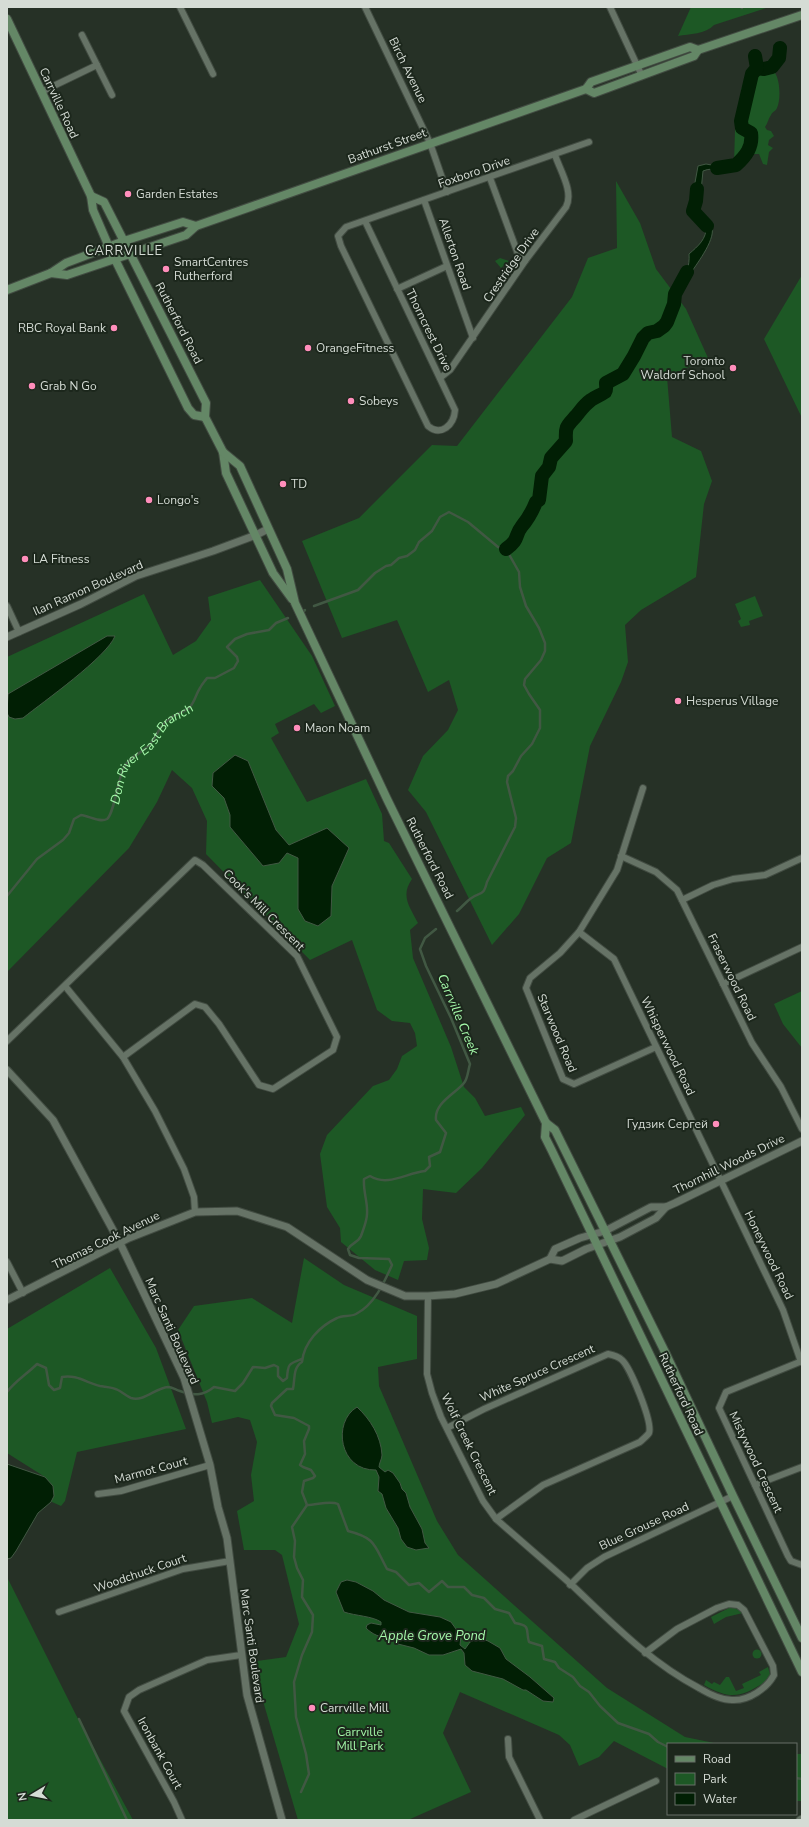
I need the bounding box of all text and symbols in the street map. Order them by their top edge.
street label: Birch Avenue [385,34,431,106]
street label: Carrville Road [36,65,82,141]
street label: Bathurst Street [346,124,429,168]
street label: Foxboro Drive [436,152,512,192]
place label: Garden Estates [136,186,218,202]
marker: Garden Estates [123,189,133,199]
street label: Allerton Road [435,216,475,292]
street label: Crestridge Drive [479,225,543,305]
district label: CARRVILLE [85,242,163,260]
place label: SmartCentres Rutherford [174,254,248,284]
marker: SmartCentres Rutherford [161,264,171,274]
street label: Rutherford Road [152,279,206,367]
street label: Thorncrest Drive [402,286,456,374]
place label: RBC Royal Bank [18,320,107,336]
marker: RBC Royal Bank [109,323,119,333]
place label: OrangeFitness [316,340,395,356]
marker: OrangeFitness [303,343,313,353]
place label: Toronto Waldorf School [641,353,725,383]
marker: Toronto Waldorf School [728,363,738,373]
place label: Grab N Go [40,378,97,394]
marker: Grab N Go [27,381,37,391]
place label: Sobeys [359,393,398,409]
marker: Sobeys [346,396,356,406]
place label: TD [291,476,307,492]
marker: TD [278,479,288,489]
place label: Longo's [157,492,199,508]
marker: Longo's [144,495,154,505]
place label: LA Fitness [33,551,90,567]
marker: LA Fitness [20,554,30,564]
street label: Ilan Ramon Boulevard [30,556,146,620]
place label: Hesperus Village [686,693,779,709]
marker: Hesperus Village [673,696,683,706]
water label: Don River East Branch [106,700,197,806]
place label: Maon Noam [305,720,370,736]
marker: Maon Noam [292,723,302,733]
street label: Rutherford Road [403,814,457,902]
street label: Cook's Mill Crescent [220,866,309,955]
street label: Fraserwood Road [704,931,760,1023]
water label: Carrville Creek [433,971,483,1058]
street label: Starwood Road [533,991,581,1075]
street label: Whisperwood Road [637,994,699,1098]
place label: Гудзик Сергей [627,1116,708,1132]
marker: Гудзик Сергей [711,1119,721,1129]
street label: Thornhill Woods Drive [671,1130,787,1198]
street label: Thomas Cook Avenue [50,1207,162,1273]
street label: Honeywood Road [741,1208,797,1302]
street label: Marc Santi Boulevard [141,1275,203,1387]
street label: White Spruce Crescent [477,1340,598,1406]
street label: Rutherford Road [655,1350,707,1438]
street label: Wolf Creek Crescent [437,1391,501,1498]
street label: Mistywood Crescent [725,1409,787,1516]
street label: Marmot Court [113,1452,190,1487]
street label: Blue Grouse Road [597,1498,692,1554]
street label: Woodchuck Court [92,1549,189,1596]
street label: Marc Santi Boulevard [236,1588,268,1704]
water label: Apple Grove Pond [378,1627,486,1645]
place label: Carrville Mill [320,1700,389,1716]
marker: Carrville Mill [307,1703,317,1713]
street label: Ironbank Court [134,1714,187,1793]
park label: Carrville Mill Park [336,1724,385,1754]
legend [667,1743,797,1815]
text: Road [703,1751,731,1767]
text: Park [703,1771,728,1787]
north arrow [12,1775,52,1815]
text: N [15,1791,31,1802]
text: Water [703,1791,737,1807]

